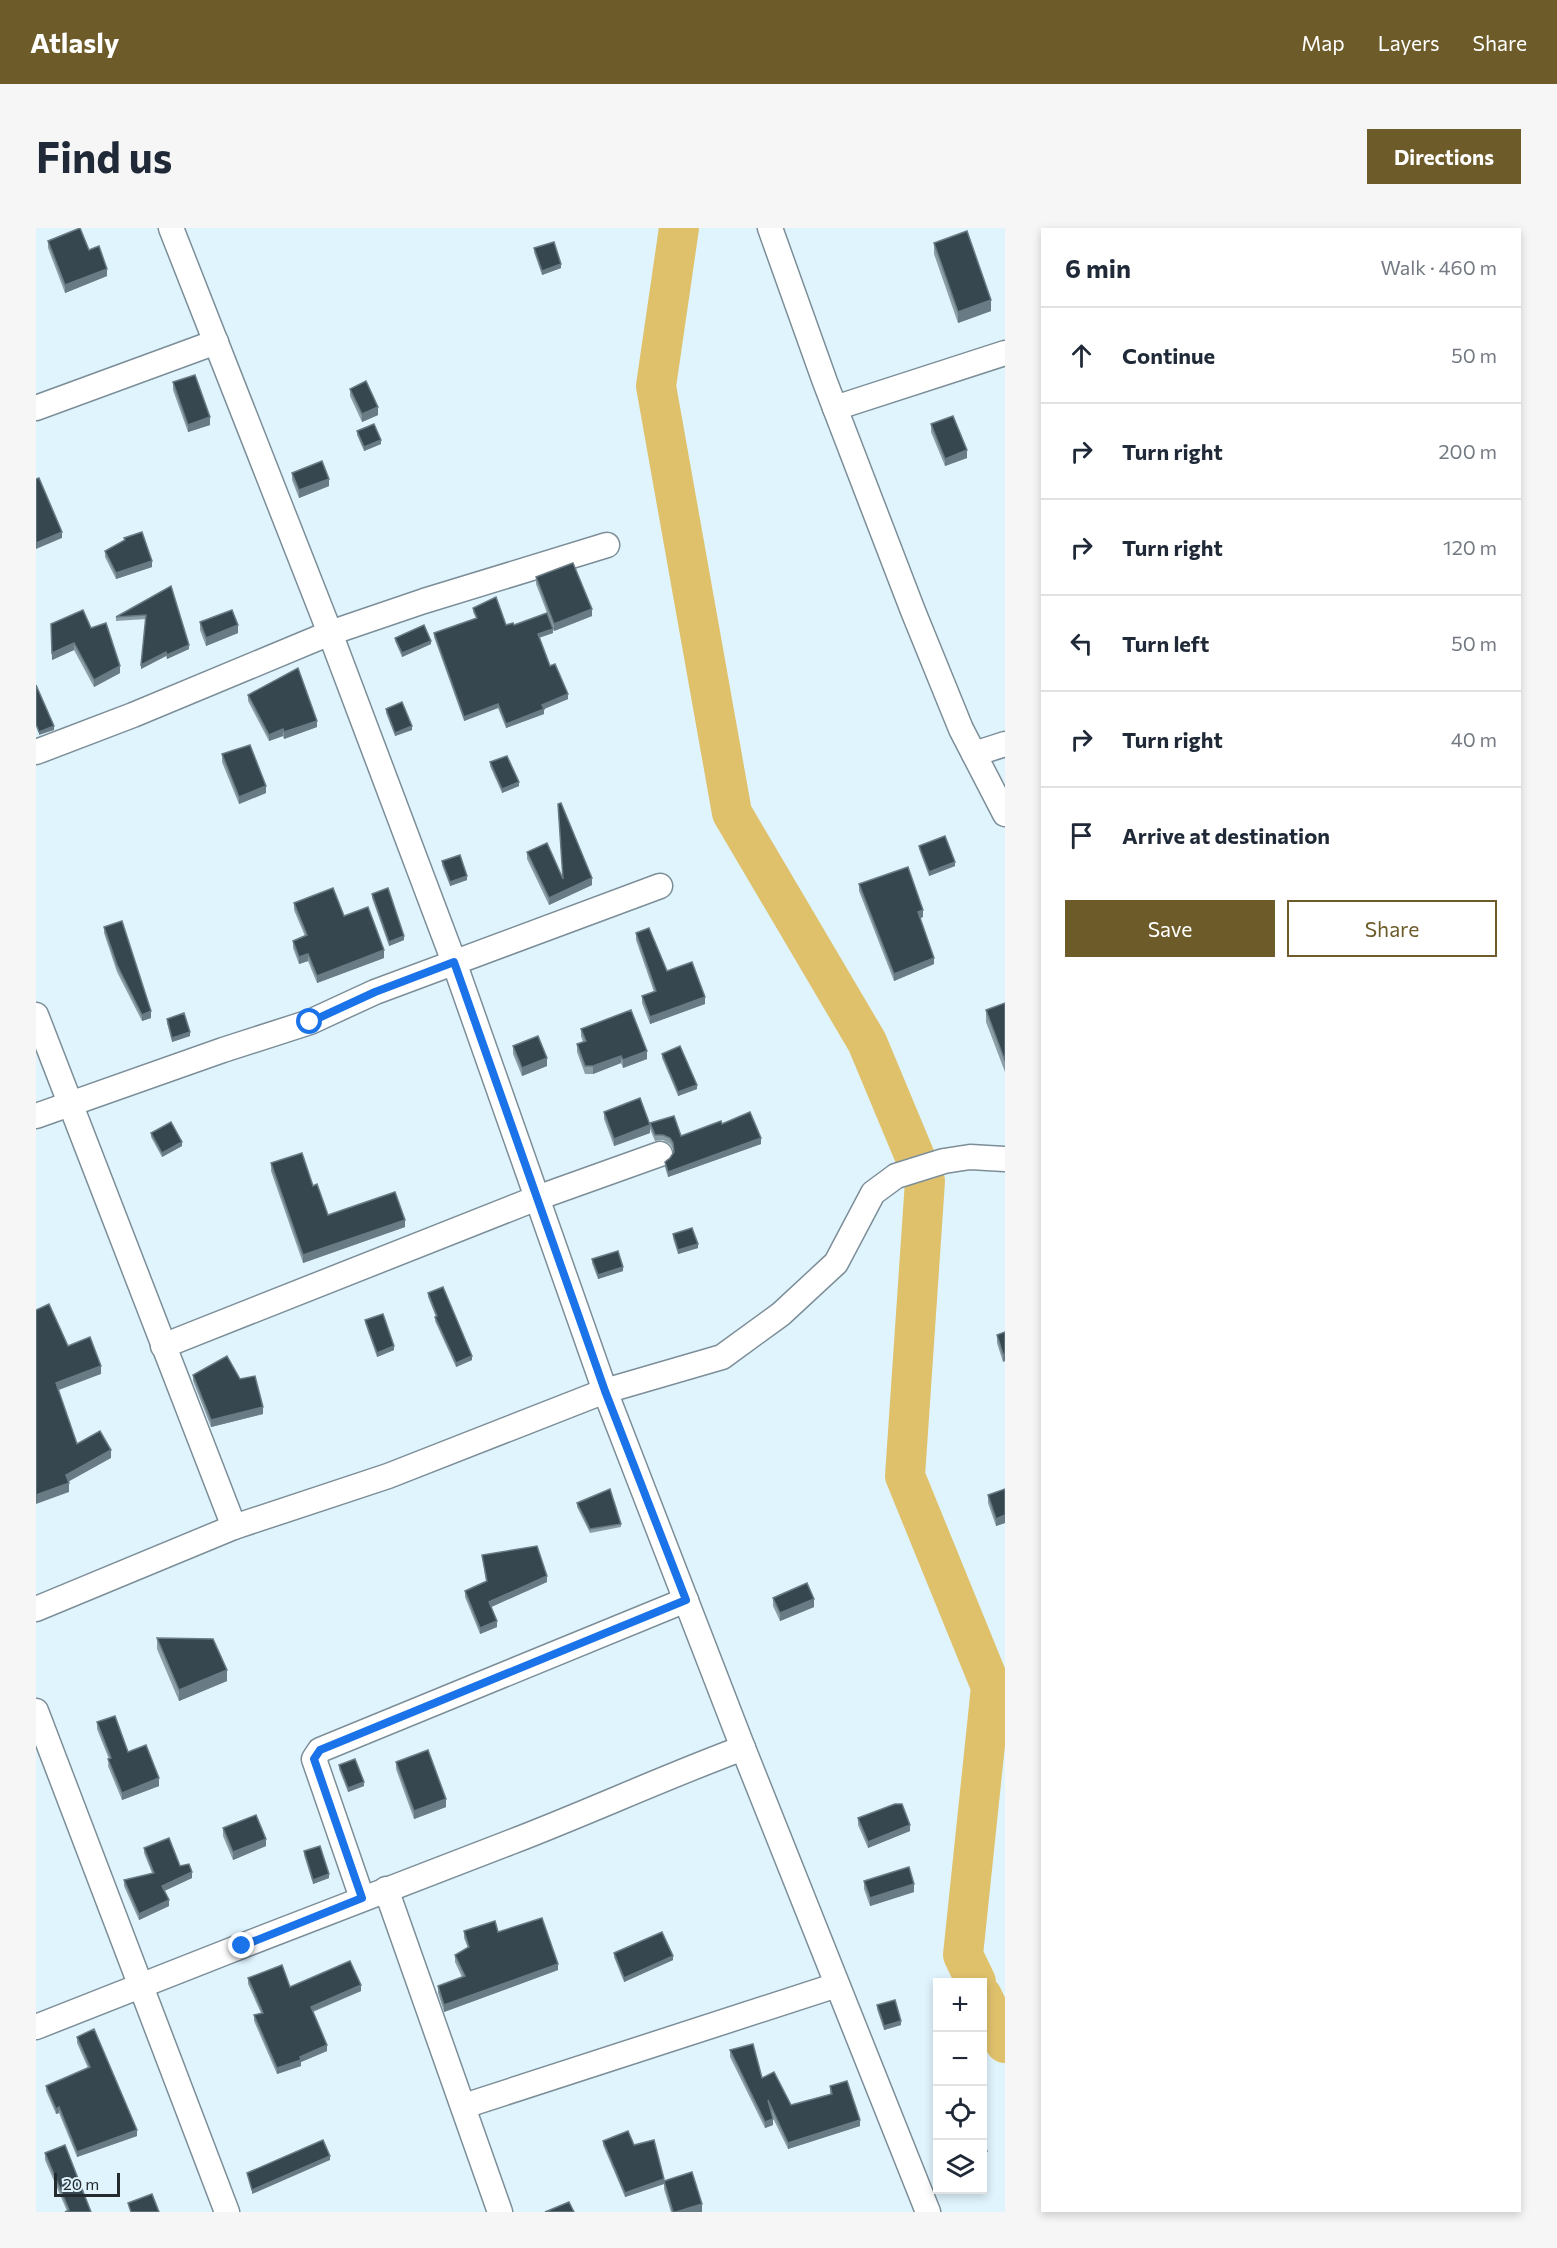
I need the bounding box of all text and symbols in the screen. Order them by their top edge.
text: Atlasly [30,25,119,59]
text: Map [1301,30,1345,55]
text: Layers [1378,30,1440,55]
text: Share [1473,30,1527,55]
button: Directions [1367,129,1521,184]
text: Find us [36,130,172,182]
text: 6 min [1065,252,1131,283]
text: Walk · 460 m [1380,255,1497,279]
icon: ahead [1065,339,1098,372]
text: Continue [1122,342,1215,369]
text: 50 m [1451,343,1497,367]
icon: right [1065,435,1098,468]
text: Turn right [1122,438,1223,465]
text: 200 m [1439,439,1497,463]
icon: right [1065,531,1098,564]
text: Turn right [1122,534,1223,561]
text: 120 m [1443,535,1497,559]
icon: left [1065,627,1098,660]
text: Turn left [1122,630,1209,657]
text: 50 m [1451,631,1497,655]
icon: right [1065,723,1098,756]
text: Turn right [1122,726,1223,753]
text: 40 m [1451,727,1497,751]
icon: arrive [1065,819,1098,852]
text: Arrive at destination [1122,822,1330,849]
button: Save [1065,900,1275,957]
button: Share [1287,900,1497,957]
route start [296,1008,322,1034]
route end [228,1932,254,1958]
map controls [933,1978,987,2194]
button: + [933,1978,987,2032]
button: − [933,2032,987,2086]
button: locate [933,2086,987,2140]
button: layers [933,2140,987,2194]
scale bar [54,2170,120,2198]
text: 20 m [63,2174,99,2193]

